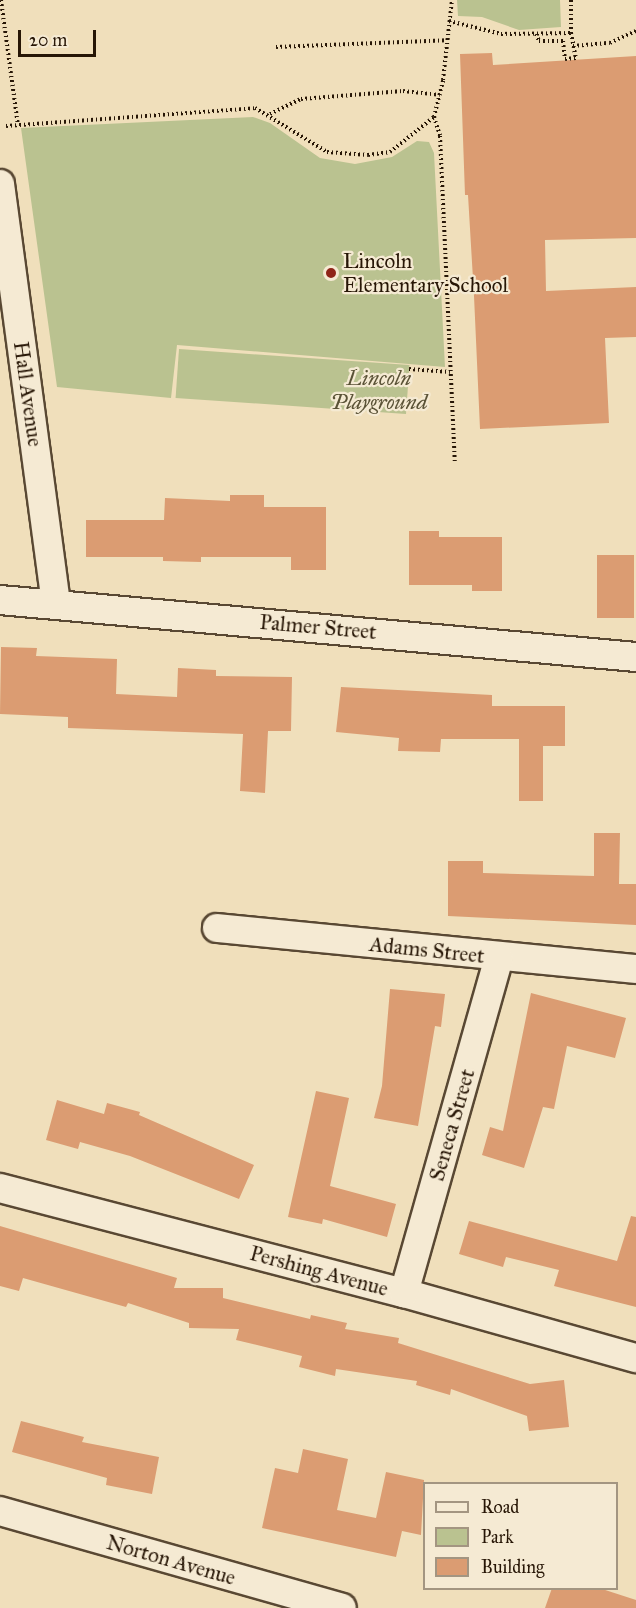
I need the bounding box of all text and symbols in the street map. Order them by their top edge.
scale bar [21,18,99,56]
text: 20 m [29,29,67,51]
place label: Lincoln Elementary School [343,248,508,298]
marker: Lincoln Elementary School [324,266,338,280]
street label: Hall Avenue [8,340,48,448]
park label: Lincoln Playground [330,365,428,415]
street label: Palmer Street [259,609,377,645]
street label: Adams Street [368,931,486,969]
street label: Seneca Street [424,1066,480,1184]
street label: Pershing Avenue [247,1240,391,1302]
legend [423,1482,618,1590]
text: Road [481,1496,519,1518]
text: Park [481,1526,514,1548]
street label: Norton Avenue [104,1530,238,1590]
text: Building [481,1556,544,1578]

